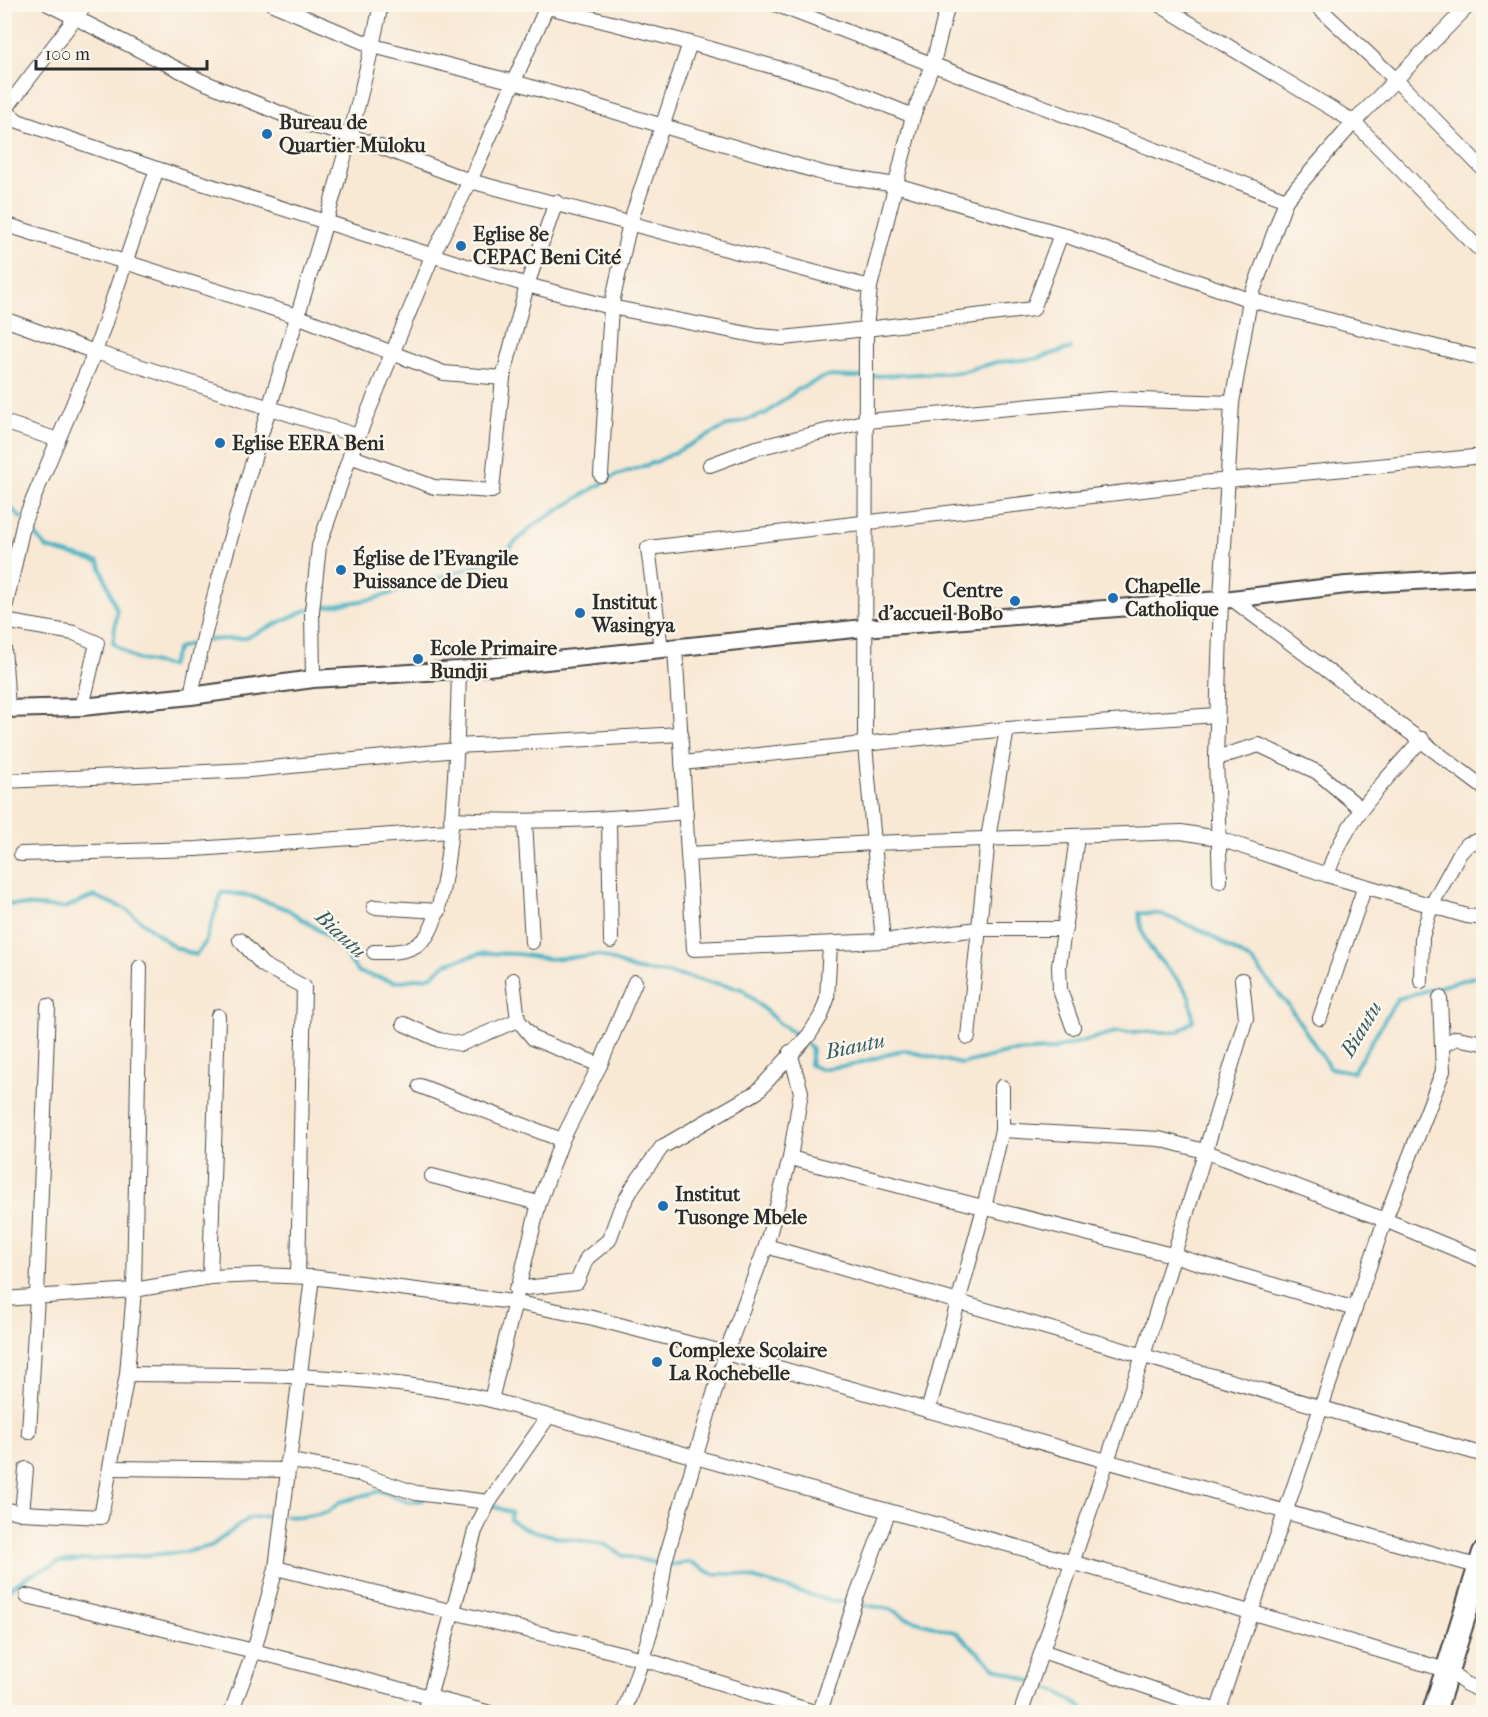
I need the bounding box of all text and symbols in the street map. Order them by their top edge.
scale bar [36,33,207,71]
text: 100 m [45,44,90,65]
place label: Bureau de Quartier Muloku [279,111,426,157]
marker: Bureau de Quartier Muloku [260,127,274,141]
place label: Eglise 8e CEPAC Beni Cité [473,223,621,269]
marker: Eglise 8e CEPAC Beni Cité [454,239,468,253]
place label: Eglise EERA Beni [232,432,386,455]
marker: Eglise EERA Beni [213,436,227,450]
place label: Église de l'Evangile Puissance de Dieu [353,545,518,593]
marker: Église de l'Evangile Puissance de Dieu [334,563,348,577]
place label: Chapelle Catholique [1125,575,1219,621]
place label: Centre d'accueil BoBo [878,579,1003,625]
place label: Institut Wasingya [591,591,676,637]
marker: Chapelle Catholique [1106,591,1120,605]
marker: Centre d'accueil BoBo [1008,594,1022,608]
marker: Institut Wasingya [573,606,587,620]
place label: Ecole Primaire Bundji [430,637,557,683]
marker: Ecole Primaire Bundji [411,652,425,666]
water label: Biautu [310,904,371,963]
water label: Biautu [1335,997,1387,1062]
water label: Biautu [822,1028,887,1064]
place label: Institut Tusonge Mbele [674,1183,807,1229]
marker: Institut Tusonge Mbele [656,1199,670,1213]
place label: Complexe Scolaire La Rochebelle [669,1339,827,1385]
marker: Complexe Scolaire La Rochebelle [650,1355,664,1369]

